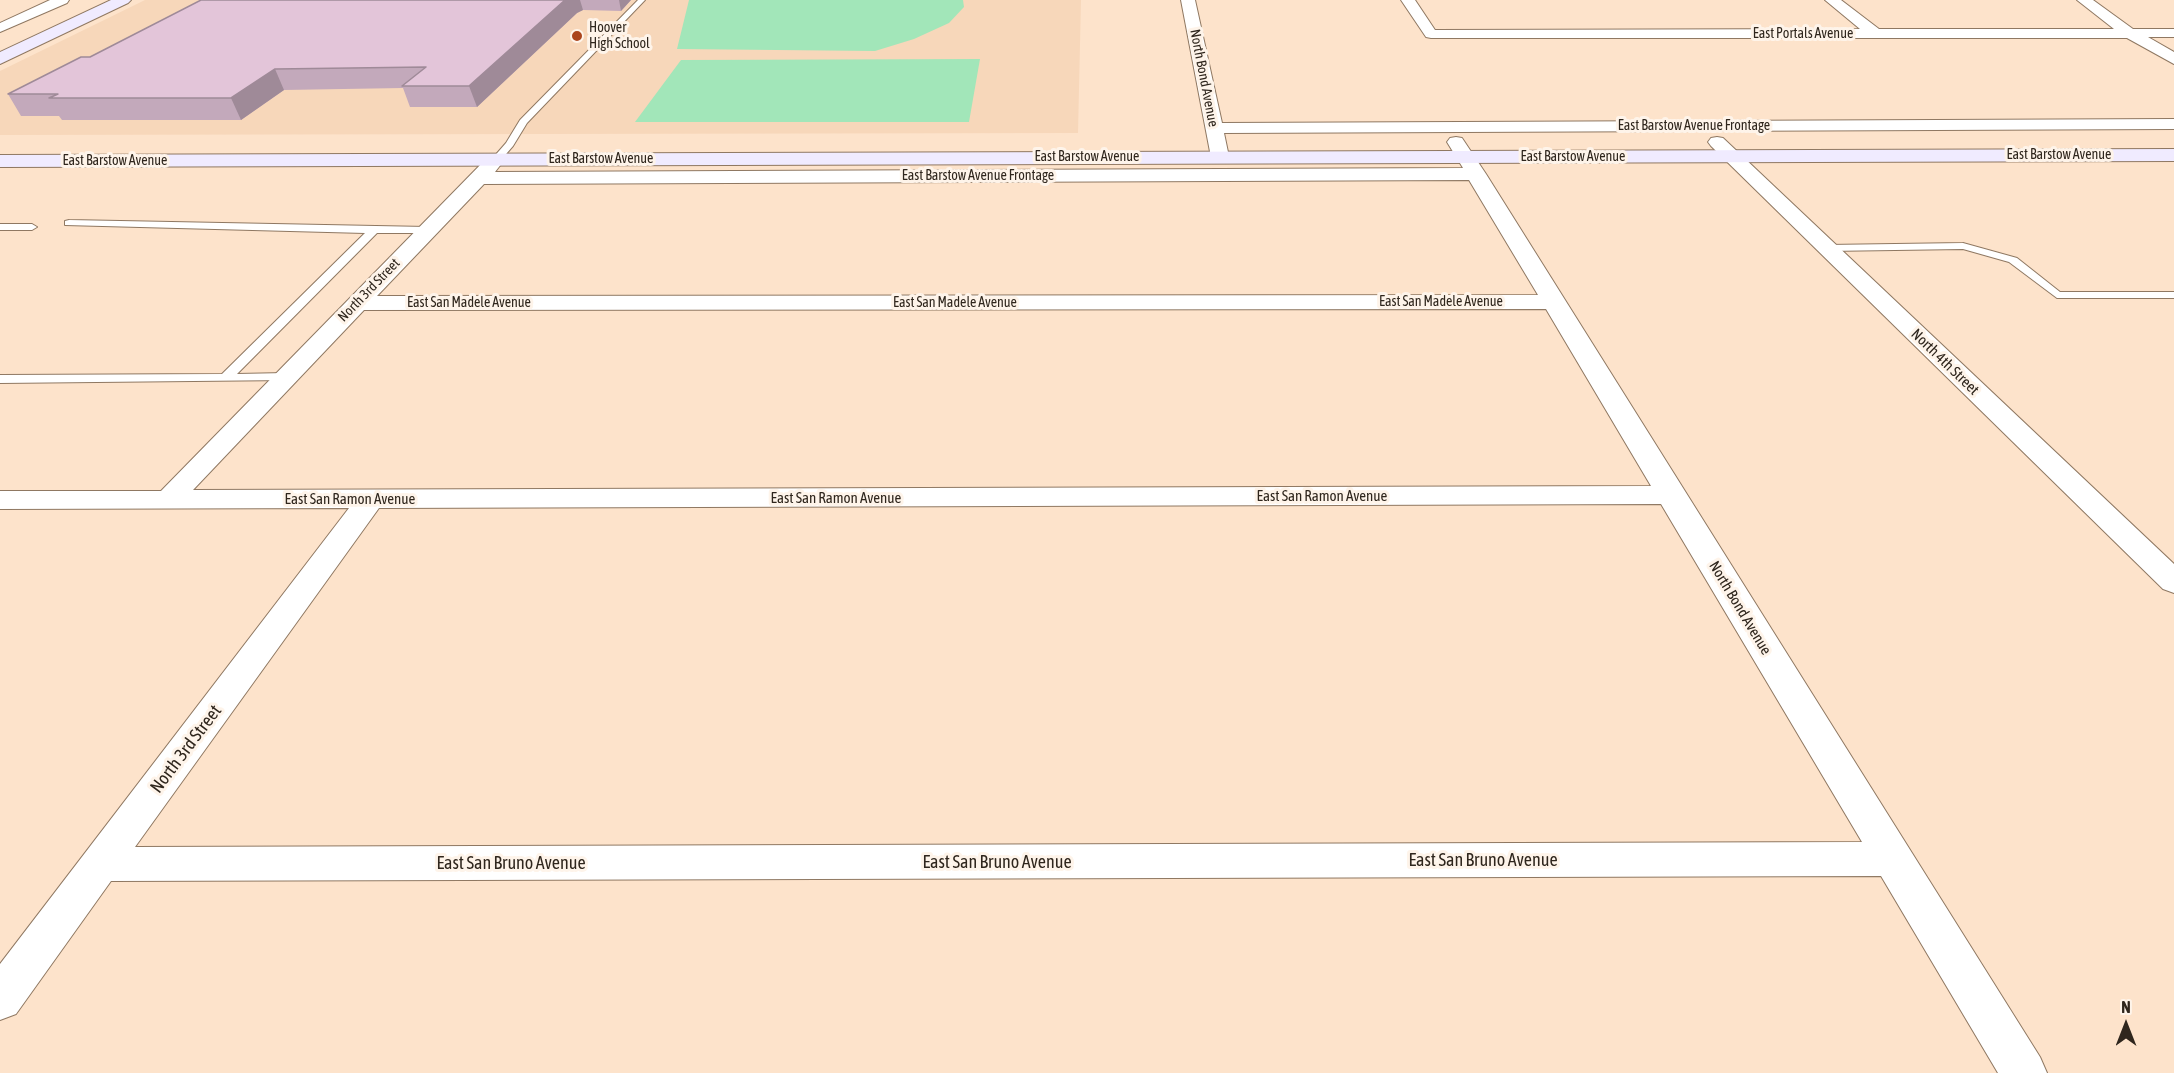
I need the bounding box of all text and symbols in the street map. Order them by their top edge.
place label: Hoover High School [589,20,650,52]
street label: East Portals Avenue [1753,26,1853,42]
street label: North Bond Avenue [1186,28,1222,128]
marker: Hoover High School [570,29,584,43]
street label: East Barstow Avenue Frontage [1618,118,1770,134]
street label: East Barstow Avenue [2007,147,2111,163]
street label: East Barstow Avenue [1035,149,1139,165]
street label: East Barstow Avenue [1521,149,1625,165]
street label: East Barstow Avenue [549,151,653,167]
street label: East Barstow Avenue [63,153,167,169]
street label: East Barstow Avenue Frontage [902,168,1054,184]
street label: North 3rd Street [335,255,403,325]
street label: East San Madele Avenue [1379,294,1503,310]
street label: East San Madele Avenue [407,295,531,311]
street label: East San Madele Avenue [893,295,1017,311]
street label: North 4th Street [1907,325,1983,399]
street label: East San Ramon Avenue [1257,487,1387,505]
street label: East San Ramon Avenue [771,489,901,507]
street label: East San Ramon Avenue [285,490,415,508]
street label: North Bond Avenue [1705,558,1775,658]
street label: North 3rd Street [146,701,226,797]
street label: East San Bruno Avenue [1408,849,1558,871]
street label: East San Bruno Avenue [922,851,1072,873]
street label: East San Bruno Avenue [436,852,586,874]
north arrow [2096,995,2156,1055]
text: N [2121,998,2131,1016]

